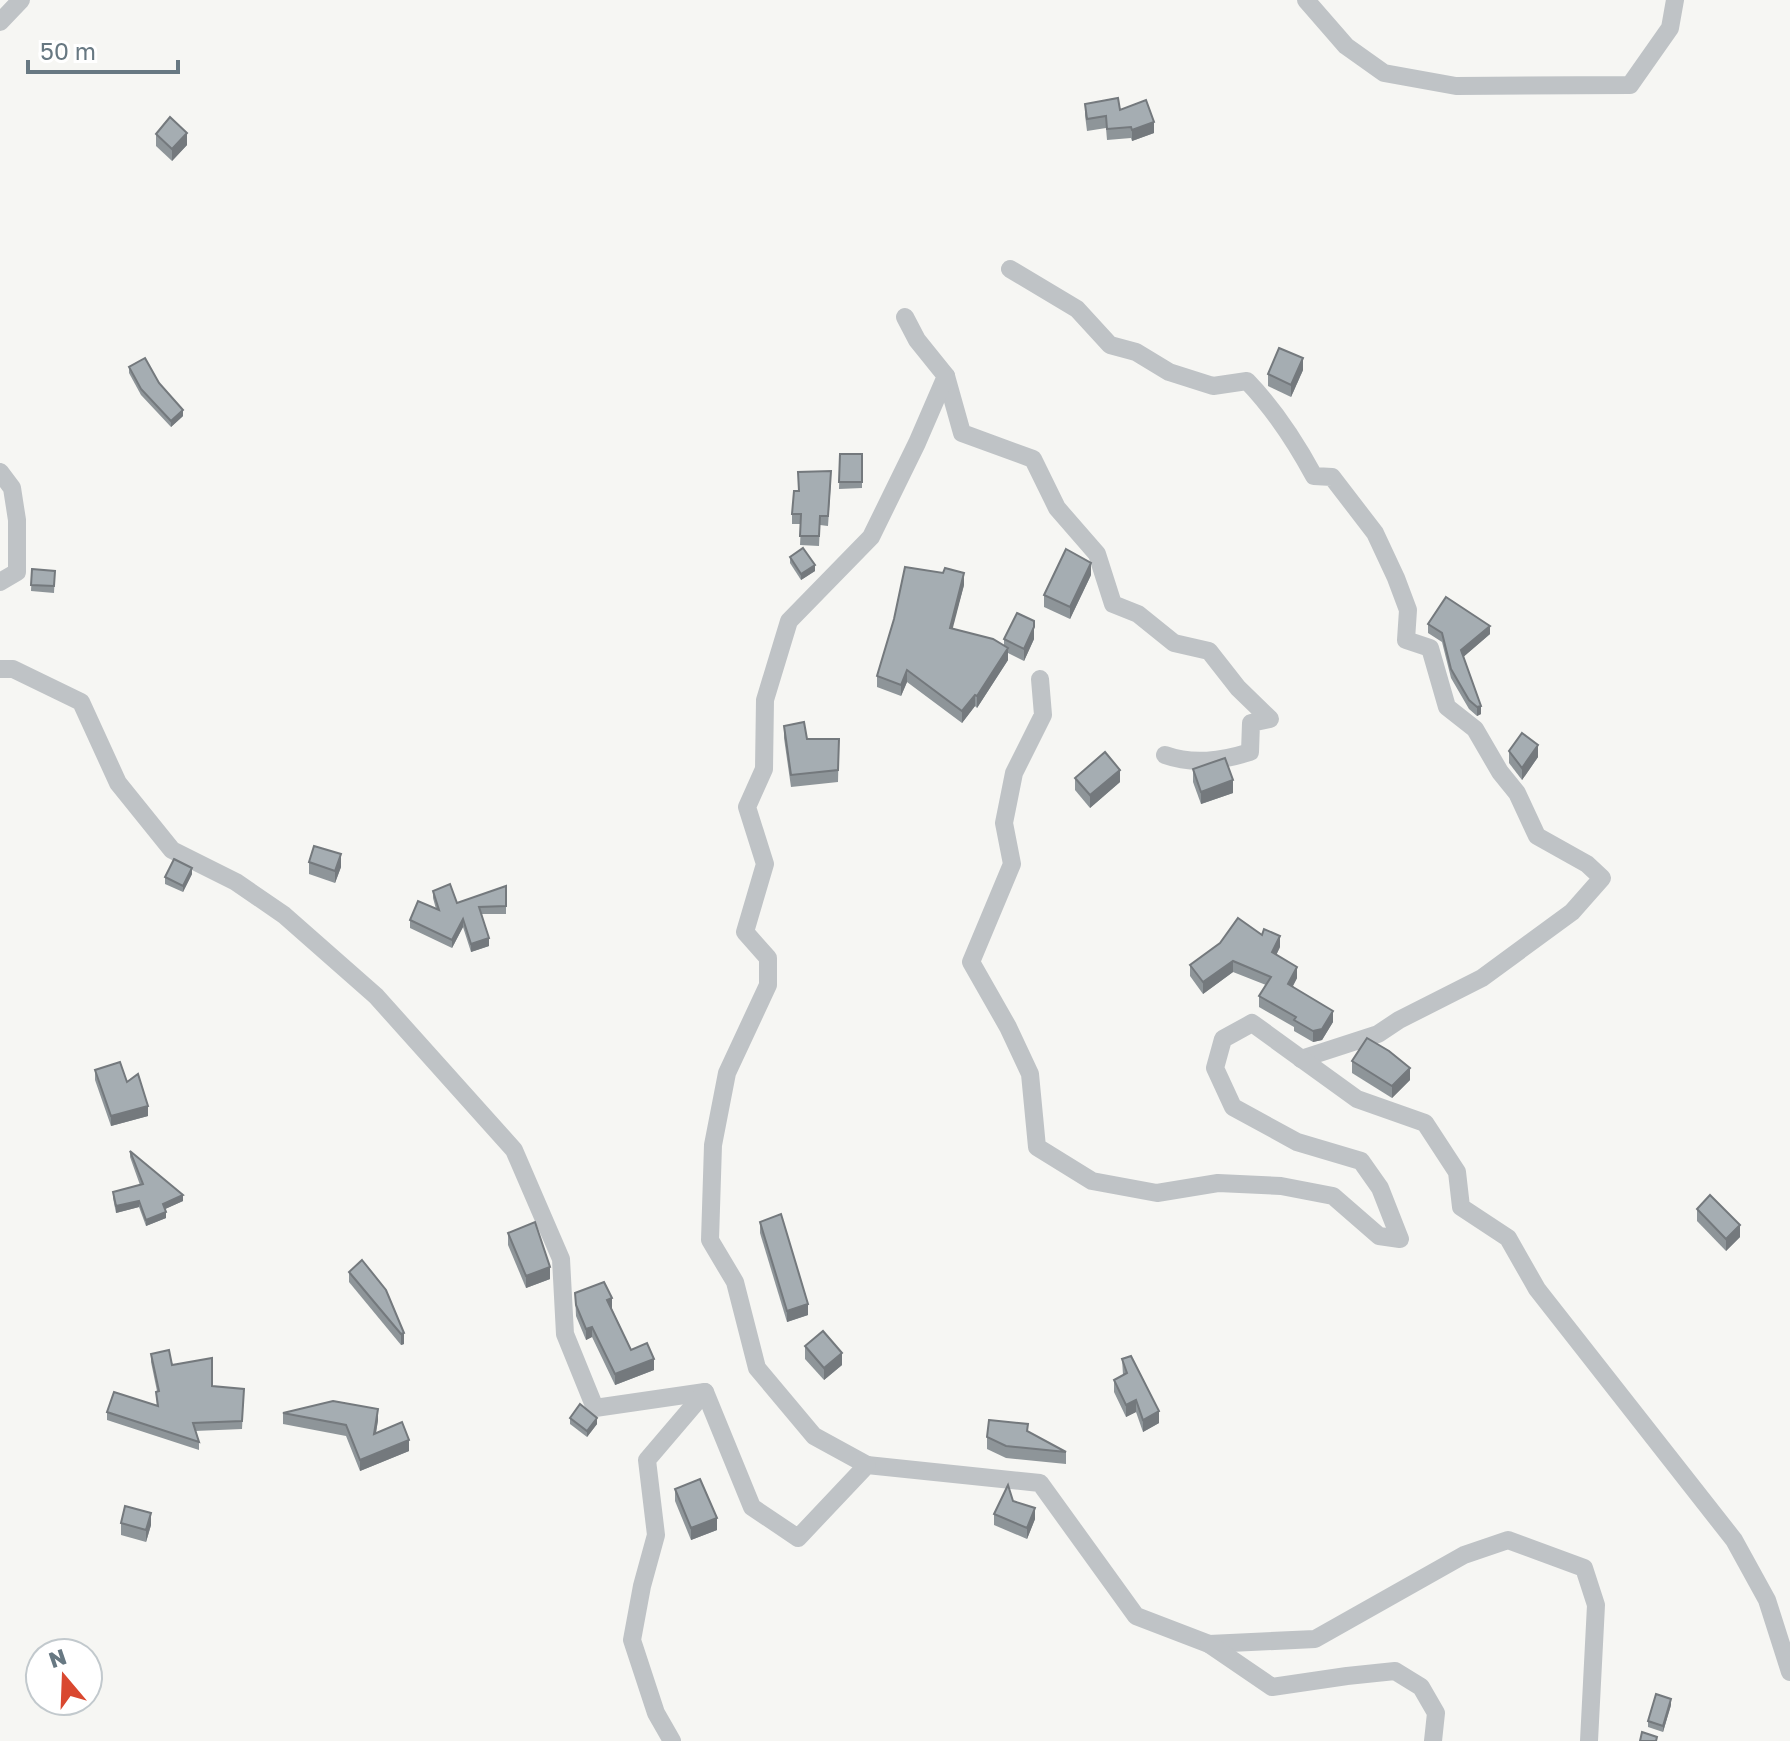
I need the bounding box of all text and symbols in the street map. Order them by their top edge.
scale bar [28,24,178,74]
text: 50 m [40,36,96,65]
north arrow [24,1637,104,1717]
text: N [45,1642,70,1673]

